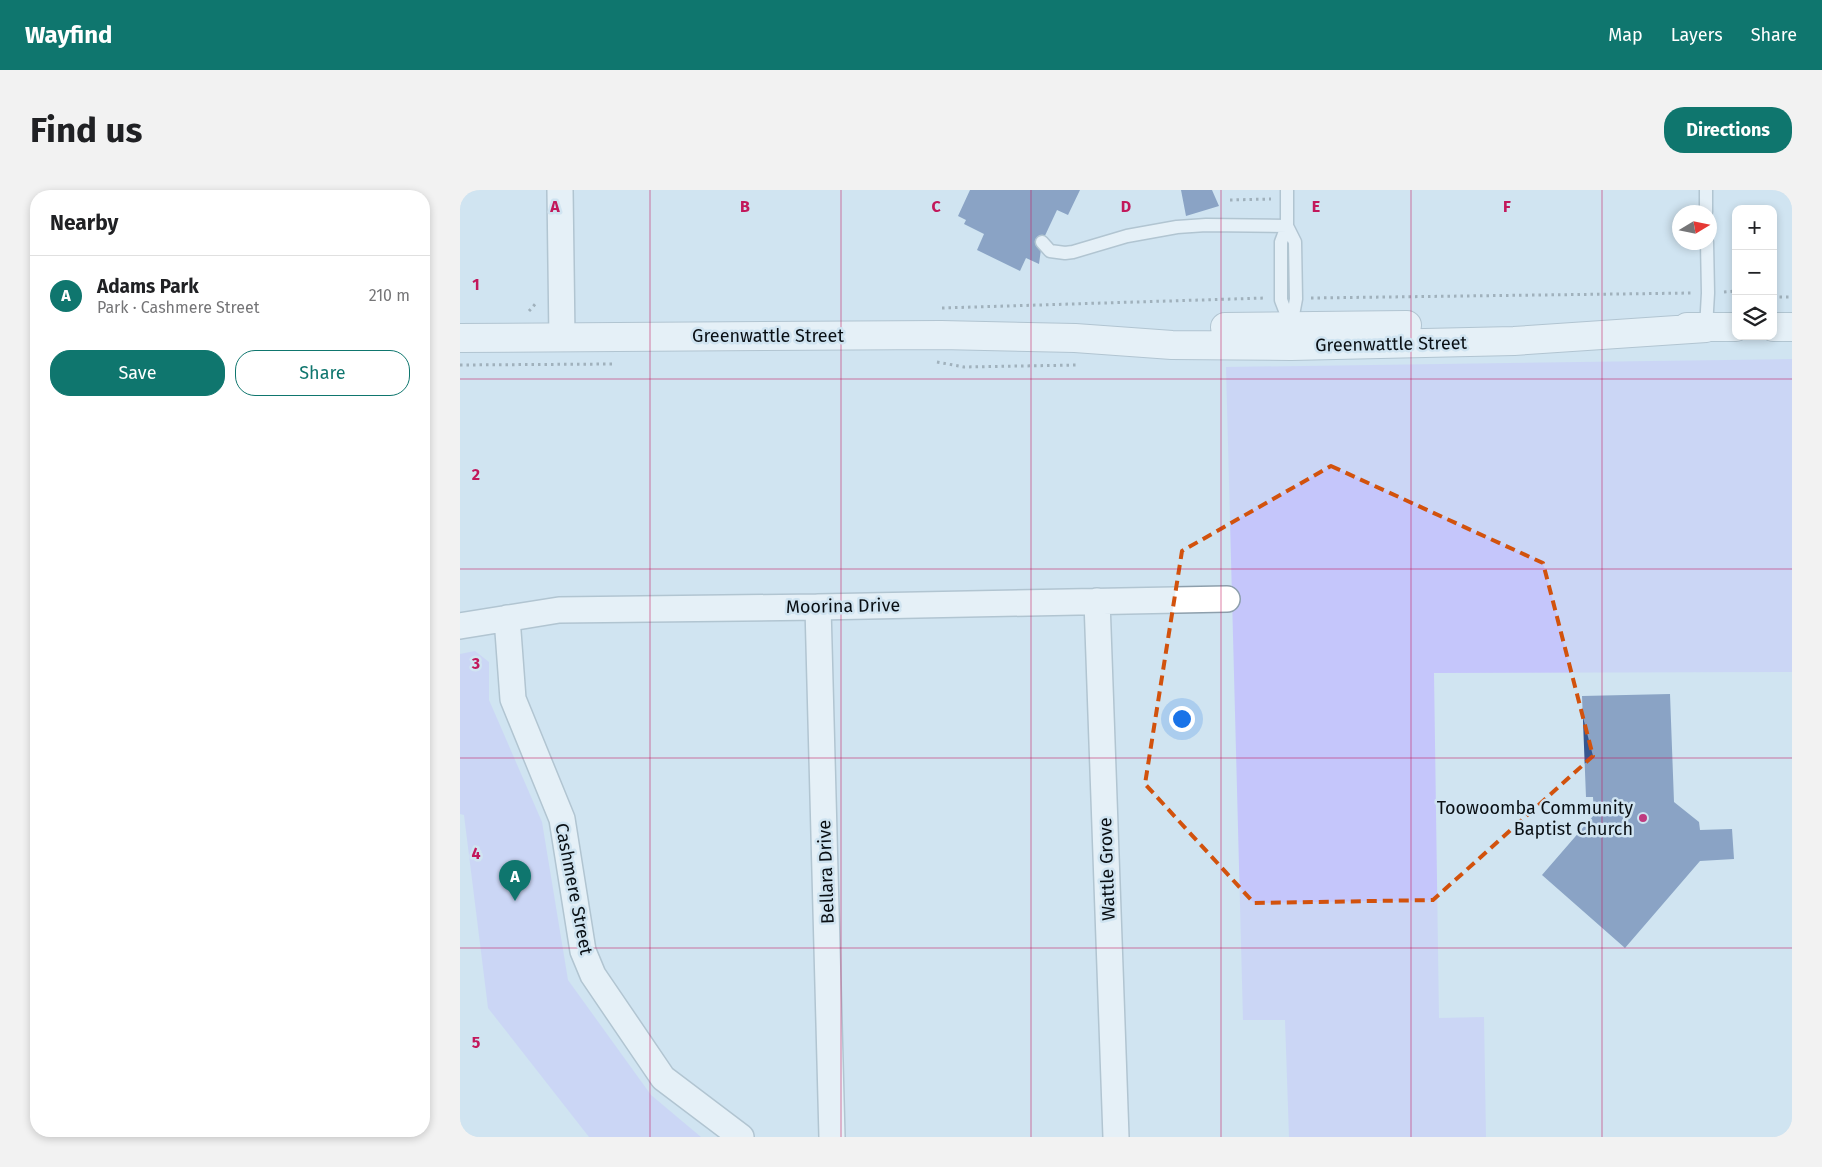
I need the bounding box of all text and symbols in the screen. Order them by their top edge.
text: Wayfind [25,21,112,49]
text: Map [1608,24,1643,46]
text: Layers [1671,24,1723,46]
text: Share [1751,24,1797,46]
button: Directions [1664,107,1792,153]
text: Find us [30,109,142,151]
text: A [549,197,560,216]
text: B [740,197,750,216]
text: C [931,197,941,216]
text: D [1121,197,1131,216]
text: E [1312,197,1320,216]
text: F [1503,197,1511,216]
north arrow [1672,205,1717,250]
map controls [1732,205,1777,340]
button: + [1732,205,1777,250]
text: Nearby [50,210,118,236]
button: − [1732,250,1777,295]
text: Adams Park [97,275,199,298]
text: 1 [472,275,480,294]
text: A [61,286,71,305]
text: 210 m [369,286,410,305]
button: layers [1732,295,1777,340]
text: Park · Cashmere Street [97,298,260,317]
street label: Greenwattle Street [692,325,844,347]
street label: Greenwattle Street [1315,332,1468,356]
button: Save [50,350,225,396]
button: Share [235,350,410,396]
text: 2 [472,465,480,484]
street label: Moorina Drive [786,594,900,618]
text: 3 [471,654,480,673]
your location [1169,706,1195,732]
place label: Toowoomba Community Baptist Church [1437,797,1633,840]
marker: Toowoomba Community Baptist Church [1637,812,1649,824]
street label: Wattle Grove [1094,817,1120,921]
street label: Bellara Drive [813,820,839,924]
street label: Cashmere Street [550,821,598,957]
text: 4 [471,844,481,863]
pin: A [499,860,531,901]
text: 5 [472,1033,481,1052]

